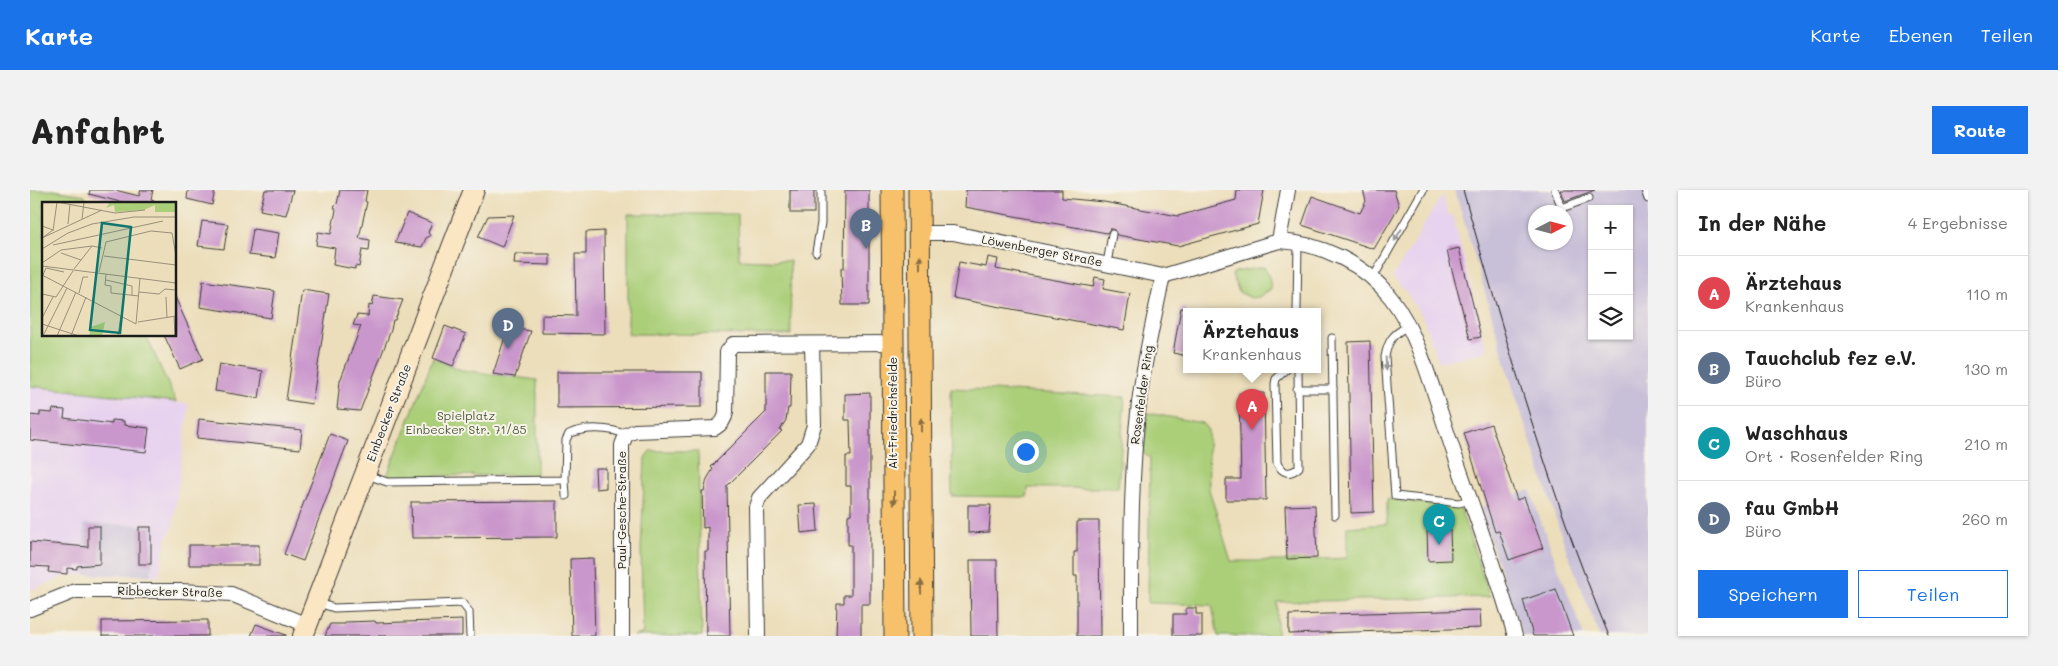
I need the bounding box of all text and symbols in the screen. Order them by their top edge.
text: Karte [25,20,93,51]
text: Karte [1810,23,1861,47]
text: Ebenen [1889,23,1953,47]
text: Teilen [1981,23,2033,47]
button: Route [1932,106,2028,154]
text: Anfahrt [30,107,165,153]
inset map [42,202,176,336]
north arrow [1528,205,1573,250]
map controls [1588,205,1633,340]
button: + [1588,205,1633,250]
pin: B [850,208,882,249]
text: In der Nähe [1698,209,1826,236]
text: 4 Ergebnisse [1908,212,2008,233]
one-way arrow [1394,228,1403,241]
street label: Löwenberger Straße [980,230,1104,270]
button: − [1588,250,1633,295]
one-way arrow [916,254,924,270]
text: Ärztehaus [1745,270,1842,295]
text: A [1708,283,1720,304]
text: 110 m [1966,283,2008,304]
button: layers [1588,295,1633,340]
text: Krankenhaus [1745,295,1844,316]
pin: D [492,308,524,349]
popup [1183,308,1321,373]
text: Ärztehaus [1202,318,1299,343]
text: Krankenhaus [1202,343,1302,364]
street label: Rosenfelder Ring [1126,344,1156,445]
text: Tauchclub fez e.V. [1745,345,1916,370]
street label: Alt-Friedrichsfelde [884,357,900,469]
one-way arrow [1382,357,1390,373]
text: B [1709,358,1719,379]
text: 130 m [1964,358,2008,379]
street label: Einbecker Straße [362,361,414,464]
text: Büro [1745,370,1781,391]
pin: A [1236,389,1268,430]
park label: Spielplatz Einbecker Str. 71/85 [405,407,527,437]
one-way arrow [917,417,925,433]
text: Waschhaus [1745,420,1848,445]
text: C [1708,433,1720,454]
text: 210 m [1964,433,2008,454]
your location [1013,439,1039,465]
text: Ort · Rosenfelder Ring [1745,445,1923,466]
street label: Paul-Gesche-Straße [613,451,629,569]
one-way arrow [890,490,898,506]
text: fau GmbH [1745,495,1840,520]
pin: C [1423,504,1455,545]
text: D [1708,508,1720,529]
text: 260 m [1962,508,2008,529]
text: Büro [1745,520,1781,541]
button: Speichern [1698,570,1848,618]
button: Teilen [1858,570,2008,618]
one-way arrow [917,579,925,595]
street label: Ribbecker Straße [117,582,223,600]

